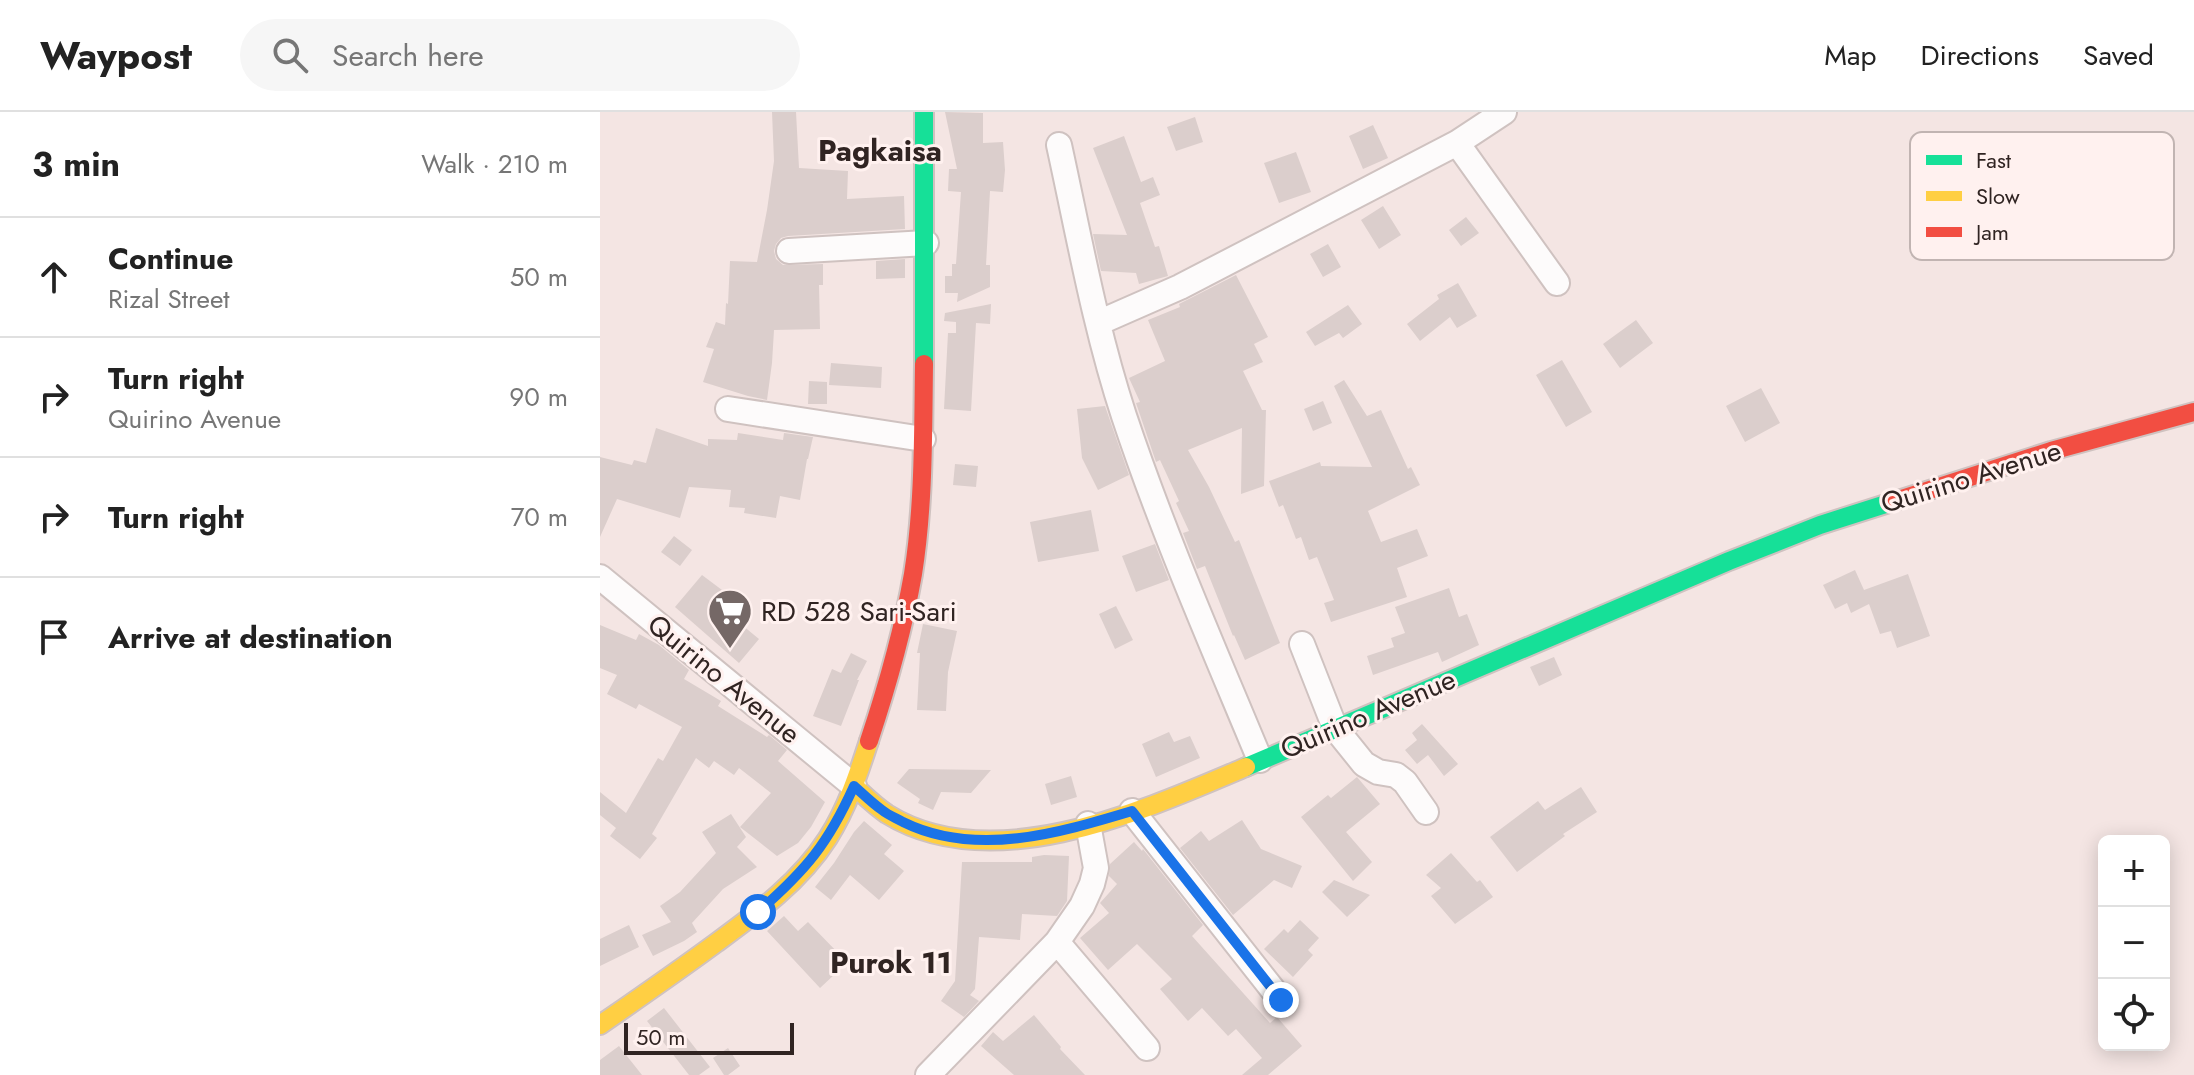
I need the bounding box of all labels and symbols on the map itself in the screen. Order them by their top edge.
district label: Pagkaisa [818,129,942,172]
legend [1910,132,2174,260]
text: Fast [1976,144,2012,176]
text: Slow [1976,180,2020,212]
text: Jam [1973,216,2009,248]
street label: Quirino Avenue [1876,430,2066,524]
supermarket icon: RD 528 Sari-Sari [706,587,754,650]
place label: RD 528 Sari-Sari [761,591,957,632]
street label: Quirino Avenue [639,604,809,754]
street label: Quirino Avenue [1274,659,1462,769]
route start [740,894,776,930]
district label: Purok 11 [830,941,952,984]
route end [1263,982,1299,1018]
scale bar [624,1019,794,1055]

